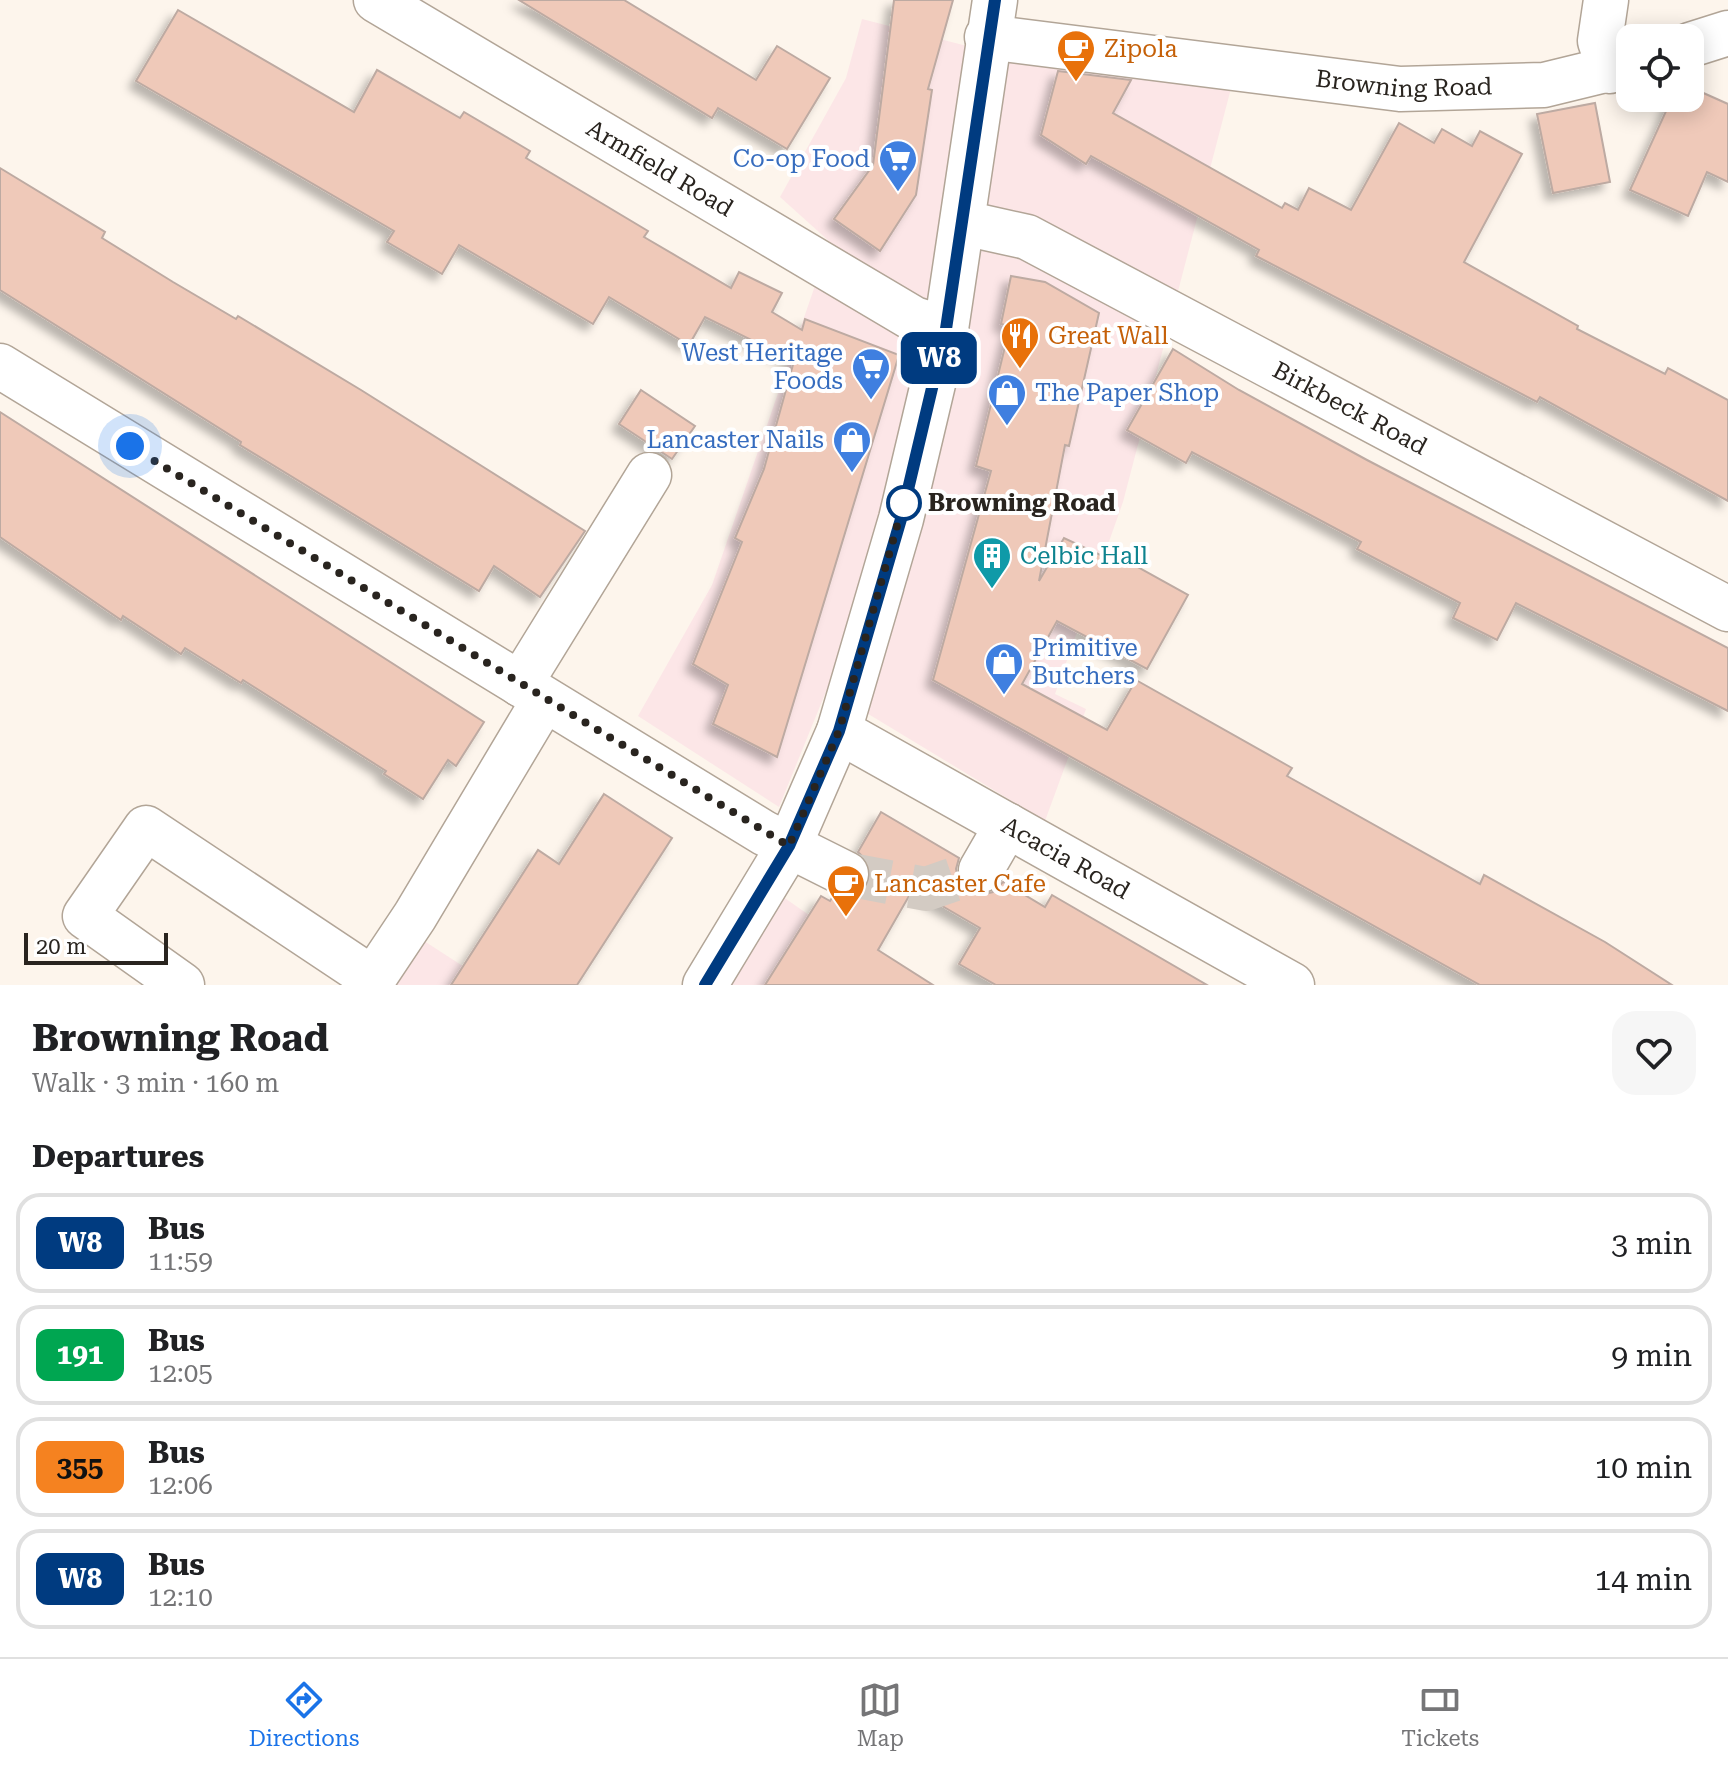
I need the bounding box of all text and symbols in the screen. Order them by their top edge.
map controls [1616,24,1704,112]
button: locate [1616,24,1704,112]
cafe icon: Zipola [1055,28,1097,83]
place label: Zipola [1104,35,1177,63]
street label: Browning Road [1314,65,1493,103]
street label: Armfield Road [582,114,738,223]
supermarket icon: Co-op Food [877,138,919,193]
place label: Co-op Food [733,145,870,173]
restaurant icon: Great Wall [999,315,1041,370]
place label: Great Wall [1048,322,1168,350]
line badge: W8 [903,332,975,384]
place label: West Heritage Foods [682,339,843,395]
text: W8 [917,341,961,374]
supermarket icon: West Heritage Foods [850,346,892,401]
street label: Birkbeck Road [1268,356,1432,461]
shop icon: The Paper Shop [986,372,1028,427]
place label: The Paper Shop [1035,379,1219,407]
shop icon: Lancaster Nails [831,419,873,474]
your location [110,426,150,466]
place label: Lancaster Nails [646,426,824,454]
marker: Browning Road [887,486,921,520]
place label: Browning Road [928,489,1115,517]
building icon: Celbic Hall [971,535,1013,590]
place label: Celbic Hall [1020,542,1148,570]
place label: Primitive Butchers [1032,634,1138,690]
shop icon: Primitive Butchers [983,641,1025,696]
street label: Acacia Road [997,811,1135,905]
cafe icon: Lancaster Cafe [825,863,867,918]
place label: Lancaster Cafe [874,870,1046,898]
scale bar [24,929,168,965]
text: 20 m [36,934,86,959]
button: heart [1612,1011,1696,1095]
text: Browning Road [32,1016,329,1060]
text: Walk · 3 min · 160 m [32,1068,279,1098]
text: Departures [32,1139,204,1174]
text: Bus [148,1211,205,1246]
text: W8 [58,1226,102,1259]
text: 3 min [1611,1226,1692,1261]
text: 11:59 [148,1246,213,1276]
text: Bus [148,1323,205,1358]
text: 191 [56,1338,104,1371]
text: 9 min [1611,1338,1692,1373]
text: 12:05 [148,1358,213,1388]
text: Bus [148,1435,205,1470]
text: 355 [56,1450,104,1483]
text: 10 min [1595,1450,1692,1485]
text: 12:06 [148,1470,213,1500]
text: Bus [148,1547,205,1582]
text: W8 [58,1562,102,1595]
text: 14 min [1595,1562,1692,1597]
text: 12:10 [148,1582,213,1612]
tab: Directions [249,1678,359,1751]
tab: Map [857,1678,904,1751]
tab: Tickets [1401,1678,1479,1751]

